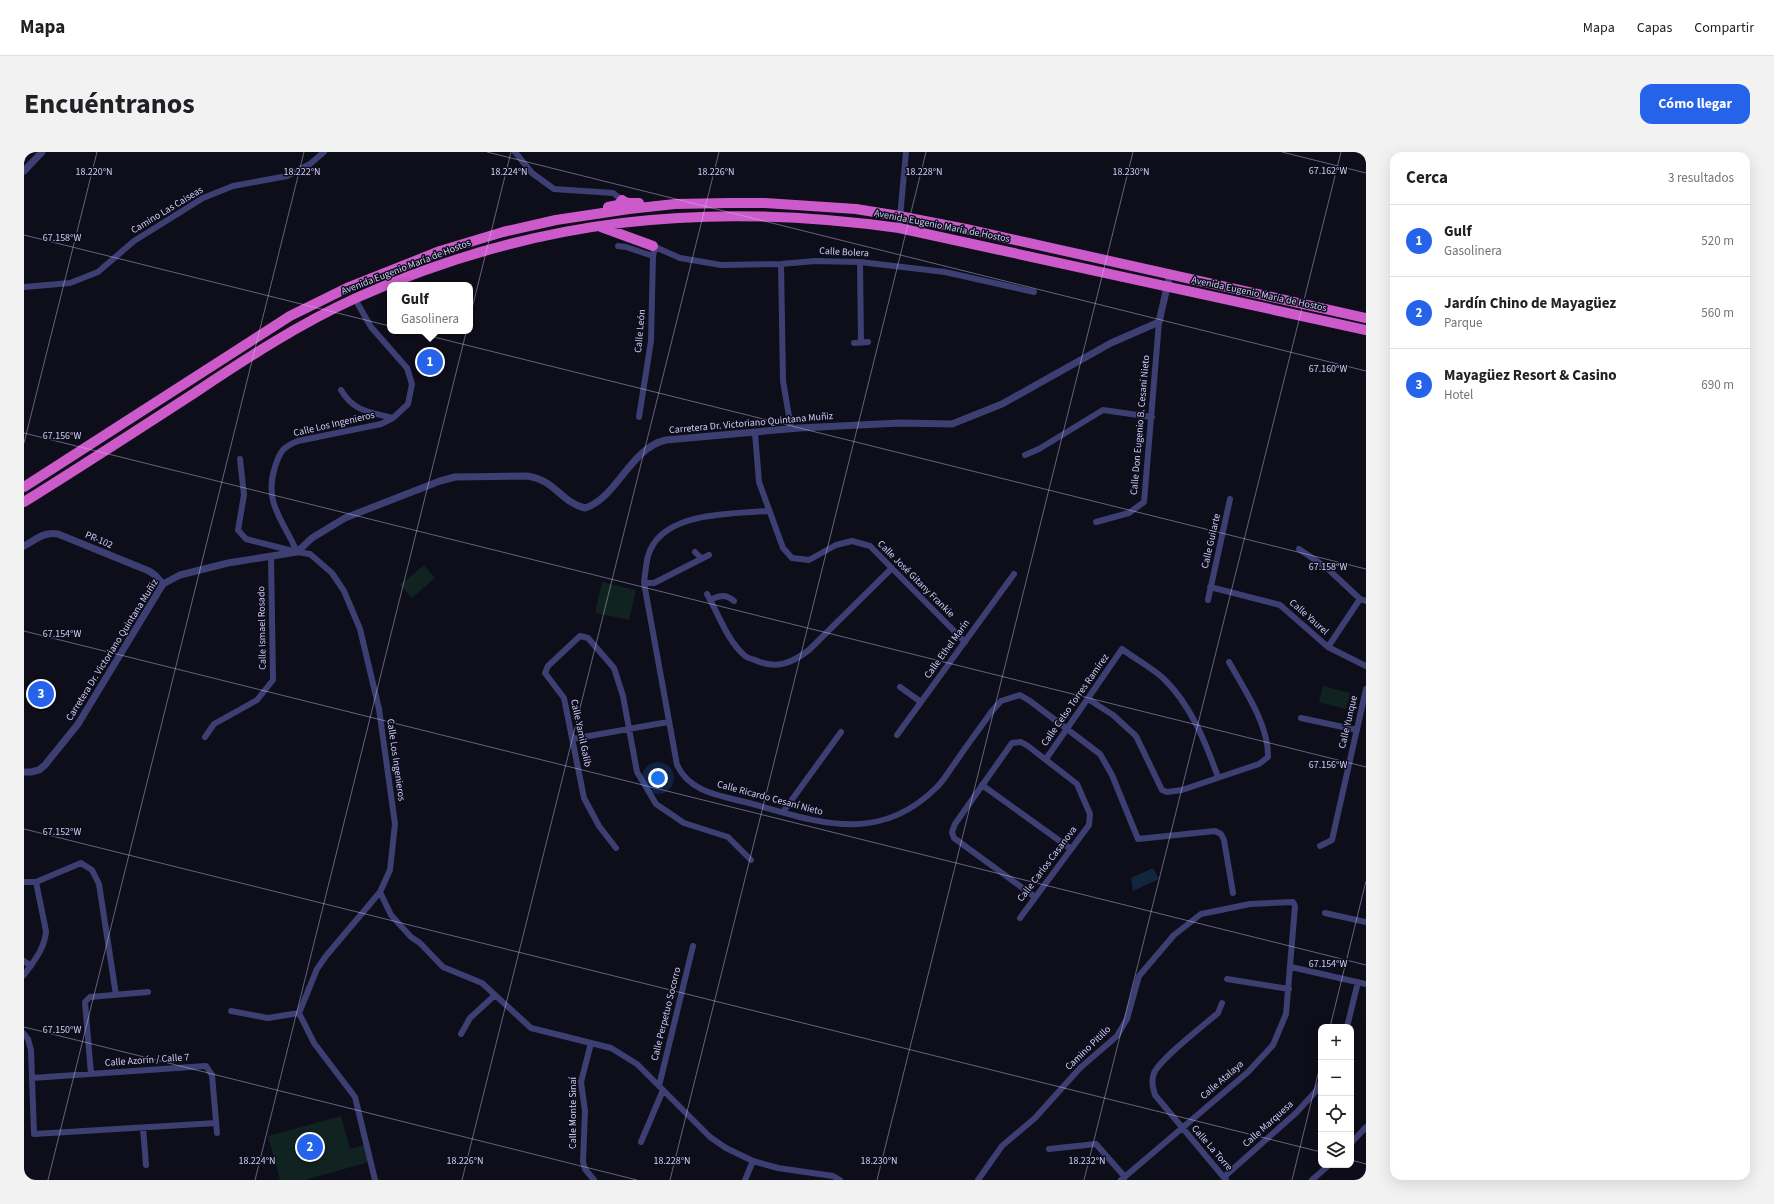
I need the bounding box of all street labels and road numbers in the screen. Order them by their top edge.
street label: Camino Las Caiseas [128,183,206,237]
street label: Avenida Eugenio María de Hostos [873,206,1011,246]
street label: Avenida Eugenio María de Hostos [339,236,473,298]
street label: Calle Bolera [819,244,869,260]
street label: Avenida Eugenio María de Hostos [1190,273,1328,315]
street label: Calle León [631,309,649,353]
street label: Calle Don Eugenio B. Cesaní Nieto [1127,354,1153,496]
street label: Calle Los Ingenieros [292,408,376,440]
street label: Carretera Dr. Victoriano Quintana Muñiz [668,409,834,437]
street label: Calle Guilarte [1198,512,1224,570]
street label: PR-102 [83,528,115,552]
street label: Calle José Gitany Frankie [874,537,958,621]
street label: Carretera Dr. Victoriano Quintana Muñiz [62,576,162,724]
street label: Calle Ismael Rosado [254,586,270,670]
street label: Calle Yaurel [1286,596,1332,638]
street label: Calle Ethel Marín [921,617,973,681]
street label: Calle Celso Torres Ramírez [1038,651,1112,749]
street label: Calle Yunque [1335,694,1361,750]
street label: Calle Yamil Galib [567,698,595,769]
street label: Calle Los Ingenieros [383,718,409,802]
street label: Calle Ricardo Cesaní Nieto [716,777,824,819]
street label: Calle Carlos Casanova [1014,823,1080,905]
street label: Calle Perpetuo Socorro [648,966,684,1062]
street label: Camino Pitillo [1062,1023,1114,1073]
street label: Calle Azorín / Calle 7 [104,1050,190,1070]
street label: Calle Atalaya [1197,1057,1247,1103]
street label: Calle Monte Sinaí [566,1076,580,1149]
street label: Calle Marquesa [1240,1097,1296,1151]
street label: Calle La Torre [1188,1122,1236,1174]

